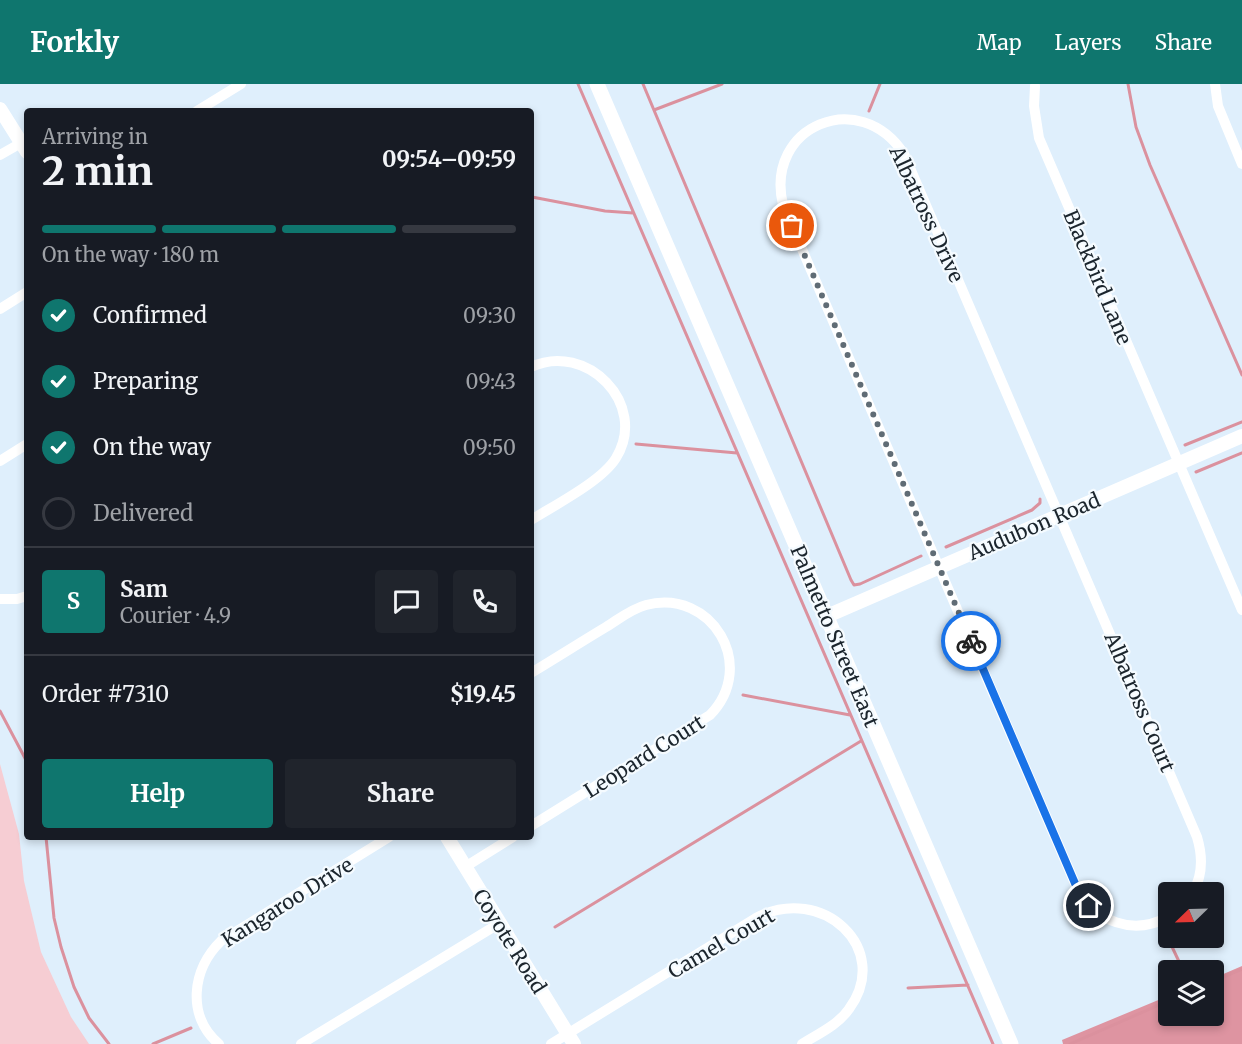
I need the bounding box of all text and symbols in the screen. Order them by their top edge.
text: Forkly [30,24,119,60]
text: Map [977,29,1022,56]
text: Layers [1055,29,1122,56]
text: Share [1155,29,1212,56]
text: Arriving in [42,124,148,149]
street label: Albatross Drive [884,141,969,286]
text: 09:54–09:59 [382,145,516,173]
text: 2 min [42,147,153,196]
pin [766,200,817,251]
street label: Blackbird Lane [1058,206,1138,348]
icon: bag [775,209,808,242]
text: On the way · 180 m [42,242,219,267]
icon: check [42,299,75,332]
text: Confirmed [93,301,207,329]
text: 09:30 [463,303,516,328]
icon: check [42,365,75,398]
text: Preparing [93,367,198,395]
text: 09:43 [466,369,516,394]
icon: check [42,431,75,464]
text: On the way [93,433,211,461]
text: 09:50 [463,435,516,460]
street label: Audubon Road [963,487,1104,565]
text: Delivered [93,499,193,527]
street label: Palmetto Street East [785,541,885,731]
button: chat [375,570,438,633]
button: phone [453,570,516,633]
text: Sam [120,575,168,603]
text: S [67,587,80,615]
text: Courier · 4.9 [120,603,231,628]
courier [941,611,1001,671]
icon: bike [955,625,988,658]
street label: Albatross Court [1099,628,1181,776]
text: Order #7310 [42,680,169,708]
text: $19.45 [450,680,516,708]
street label: Leopard Court [579,709,709,803]
button: Help [42,759,273,828]
button: Share [285,759,516,828]
street label: Kangaroo Drive [217,852,357,952]
pin [1063,880,1114,931]
north arrow [1158,882,1224,948]
map controls [1158,882,1224,1026]
street label: Coyote Road [468,884,552,998]
icon: home [1072,889,1105,922]
street label: Camel Court [663,902,779,984]
button: layers [1158,960,1224,1026]

